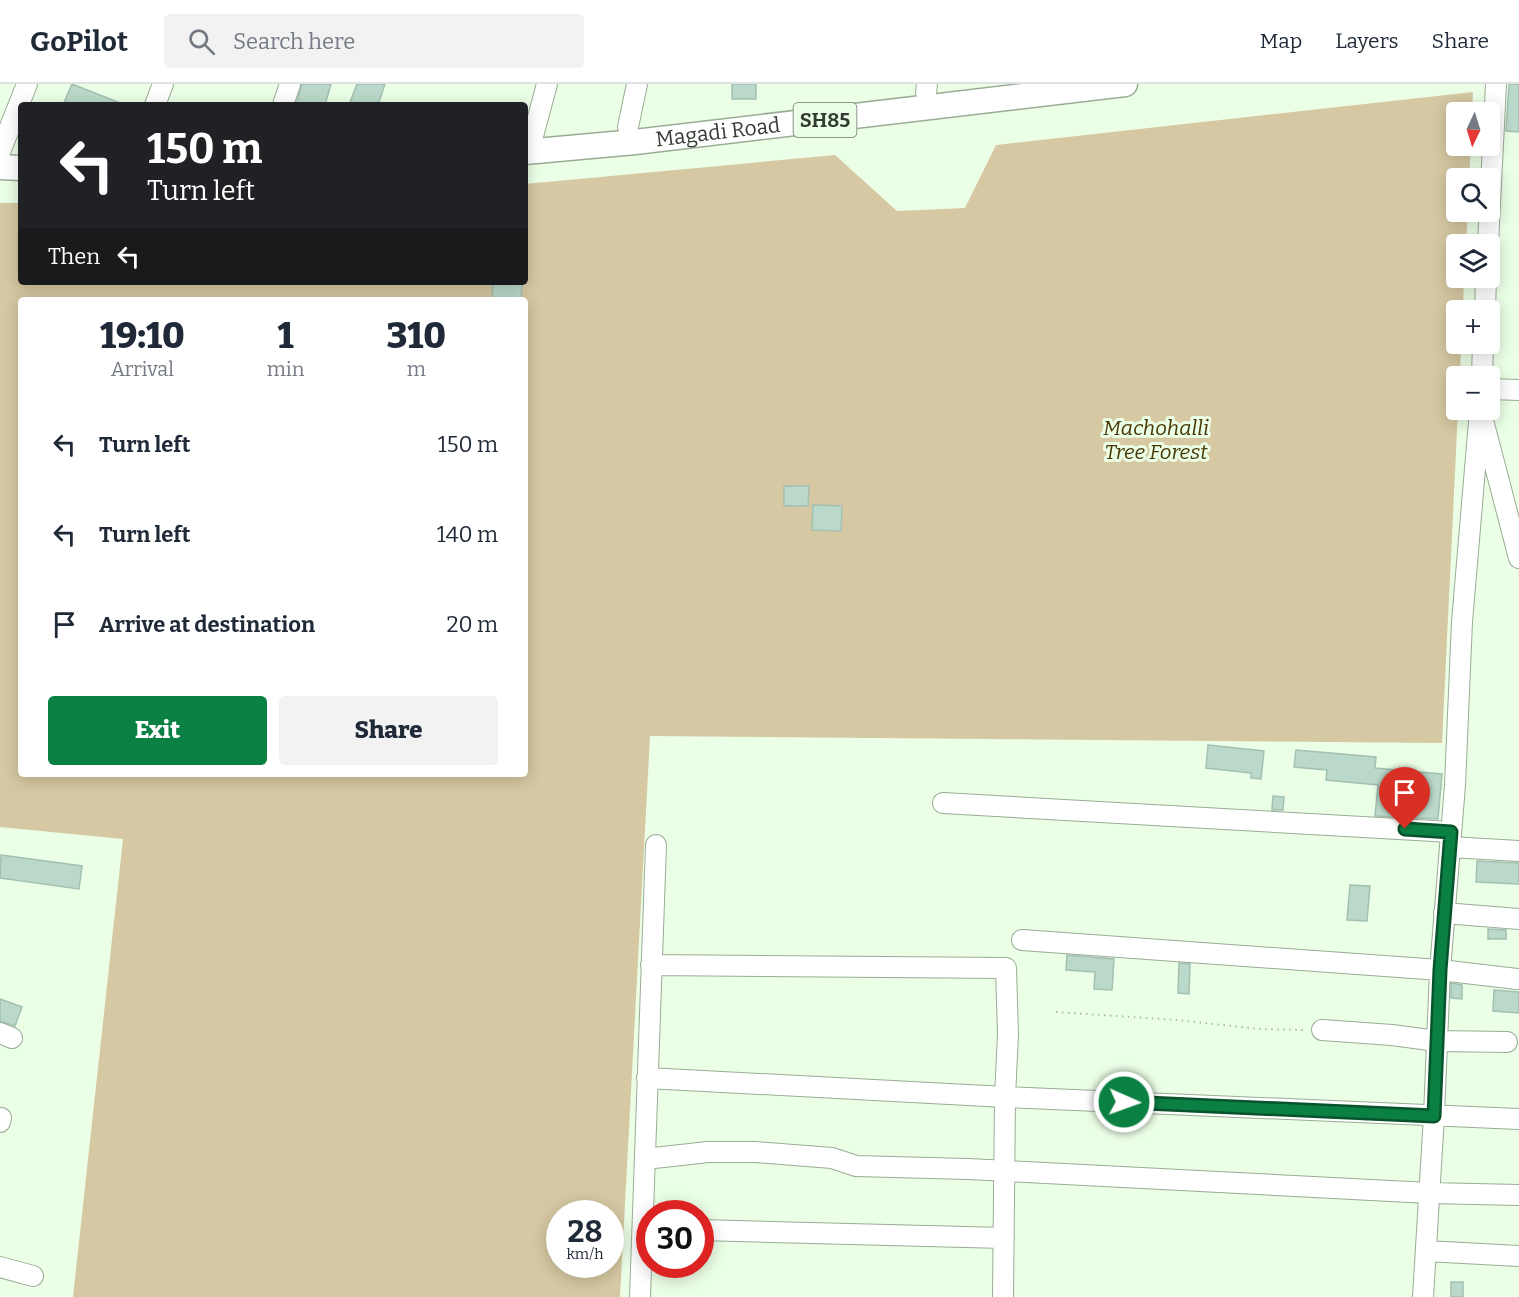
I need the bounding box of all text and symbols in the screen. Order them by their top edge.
search box [164,14,584,68]
text: GoPilot [30,25,128,58]
icon: search [185,25,218,58]
text: Search here [233,28,355,55]
text: Map [1260,28,1302,54]
text: Layers [1335,28,1399,54]
text: Share [1432,28,1489,54]
north arrow [1446,102,1500,156]
map controls [1446,102,1500,420]
road number: SH85 [794,103,856,137]
street label: Magadi Road [654,112,782,152]
text: 150 m [147,124,262,174]
icon: left [48,126,126,204]
button: search [1446,168,1500,222]
text: Turn left [147,175,255,207]
button: layers [1446,234,1500,288]
icon: left [112,240,145,273]
text: Then [48,243,100,270]
button: + [1446,300,1500,354]
text: 19:10 [100,314,185,358]
text: 1 [278,314,294,358]
text: 310 [386,314,446,358]
text: Arrival [111,357,174,381]
text: min [267,357,304,381]
text: m [407,357,426,381]
button: − [1446,366,1500,420]
park label: Machohalli Tree Forest [1103,415,1209,465]
icon: left [48,428,81,461]
text: Turn left [99,431,191,458]
text: 150 m [438,431,498,458]
icon: left [48,518,81,551]
text: Turn left [99,521,191,548]
text: 140 m [437,521,498,548]
icon: arrive [48,608,81,641]
text: Arrive at destination [99,611,315,638]
text: 20 m [447,611,498,638]
button: Exit [48,696,267,765]
button: Share [279,696,498,765]
pin [1379,767,1430,829]
icon: arrive [1388,776,1421,809]
position arrow [1092,1070,1156,1134]
speed limit sign: 30 [636,1200,714,1278]
text: 28 [568,1214,602,1250]
text: km/h [566,1245,604,1263]

